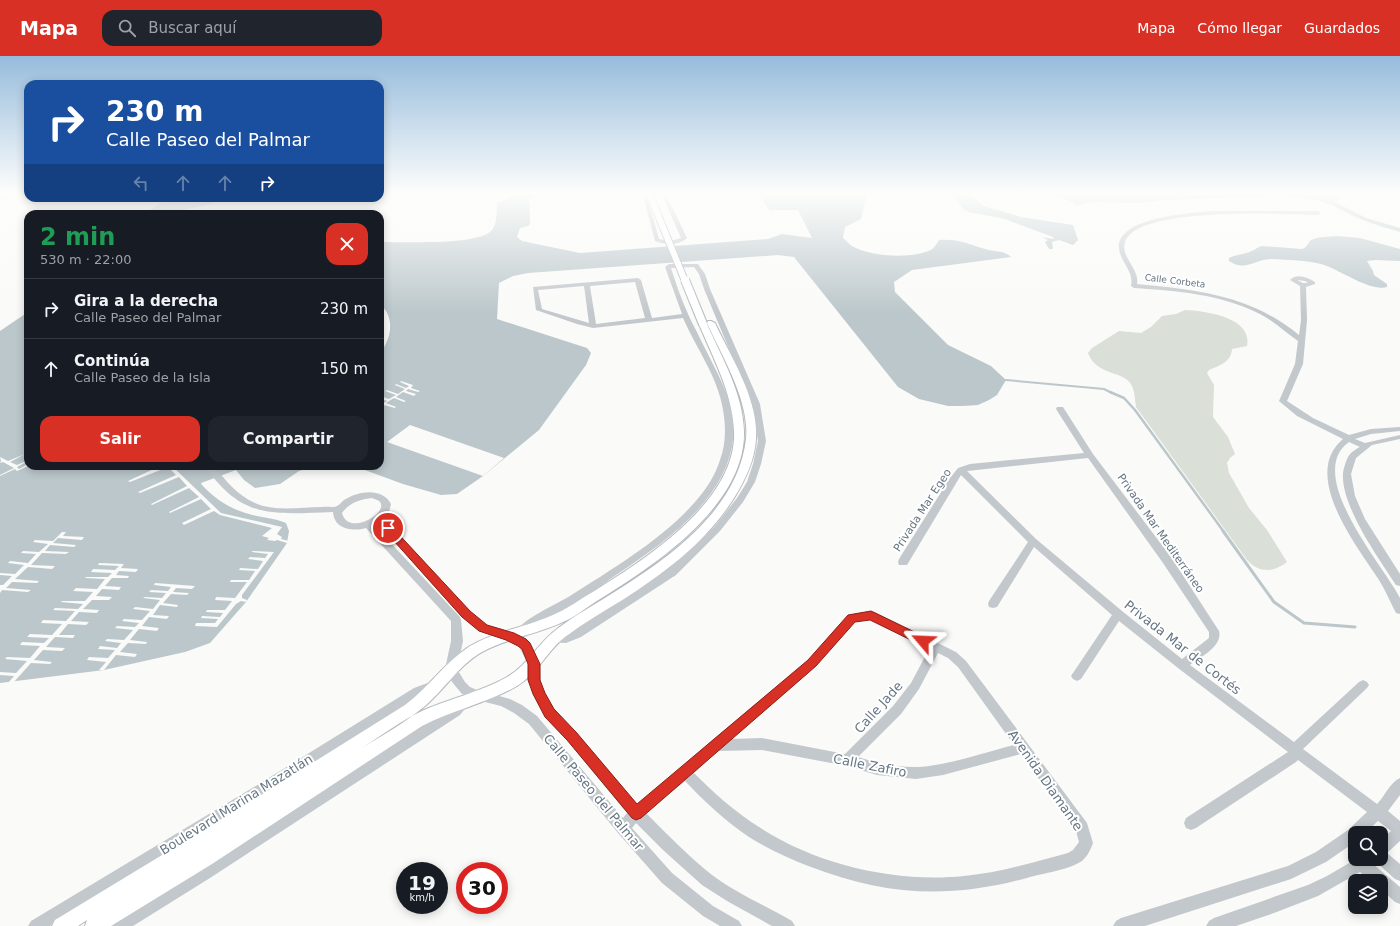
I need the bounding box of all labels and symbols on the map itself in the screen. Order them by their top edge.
street label: Calle Corbeta [1144,272,1206,290]
street label: Privada Mar Egeo [891,466,954,554]
street label: Privada Mar Mediterráneo [1114,471,1207,595]
pin [371,511,405,545]
street label: Privada Mar de Cortés [1121,597,1244,698]
position arrow [902,620,944,662]
street label: Calle Jade [851,678,906,736]
street label: Avenida Diamante [1005,727,1086,834]
street label: Calle Paseo del Palmar [541,731,647,854]
street label: Boulevard Marina Mazatlán [157,751,315,858]
street label: Calle Zafiro [832,751,908,780]
speed limit sign: 30 [456,862,508,914]

